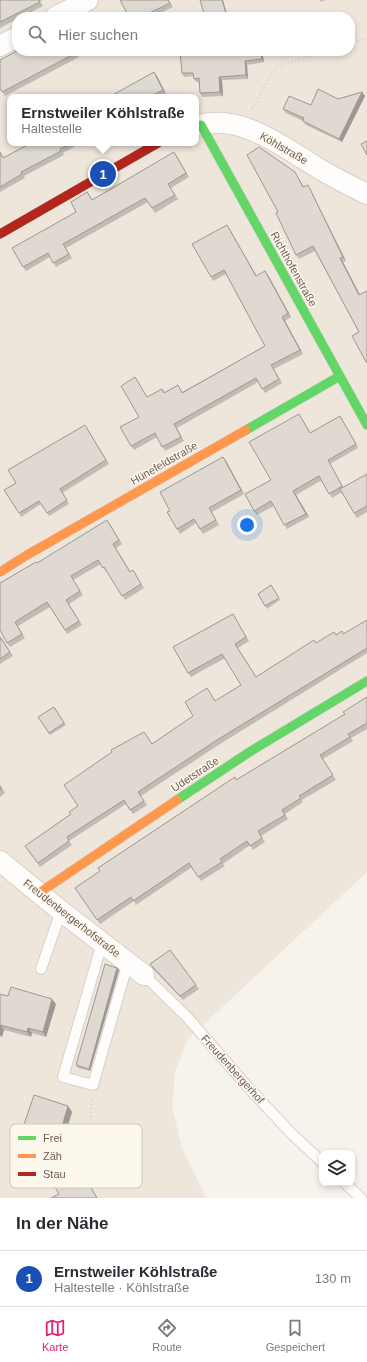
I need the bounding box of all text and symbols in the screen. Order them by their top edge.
search box [12,12,355,56]
icon: search [26,23,48,45]
text: Hier suchen [58,26,138,43]
popup [7,94,199,146]
text: Ernstweiler Köhlstraße [21,104,185,121]
text: Haltestelle [21,121,82,136]
street label: Köhlstraße [258,130,310,166]
pin: 1 [90,159,116,189]
street label: Richthofenstraße [268,229,320,309]
street label: Hünefeldstraße [128,439,200,487]
your location [237,515,257,535]
street label: Udetstraße [169,754,221,794]
street label: Freudenbergerhofstraße [21,877,123,959]
street label: Freudenbergerhof [199,1032,268,1106]
legend [10,1124,142,1188]
text: Frei [43,1132,62,1144]
text: Zäh [43,1150,62,1162]
map controls [319,1150,355,1186]
button: layers [319,1150,355,1186]
text: Stau [43,1168,66,1180]
text: In der Nähe [16,1214,109,1233]
text: Ernstweiler Köhlstraße [54,1263,217,1280]
text: 1 [25,1271,33,1286]
text: 130 m [315,1271,351,1286]
text: Haltestelle · Köhlstraße [54,1280,189,1295]
tab: Karte [42,1317,68,1353]
tab: Route [152,1317,182,1353]
tab: Gespeichert [266,1317,325,1353]

